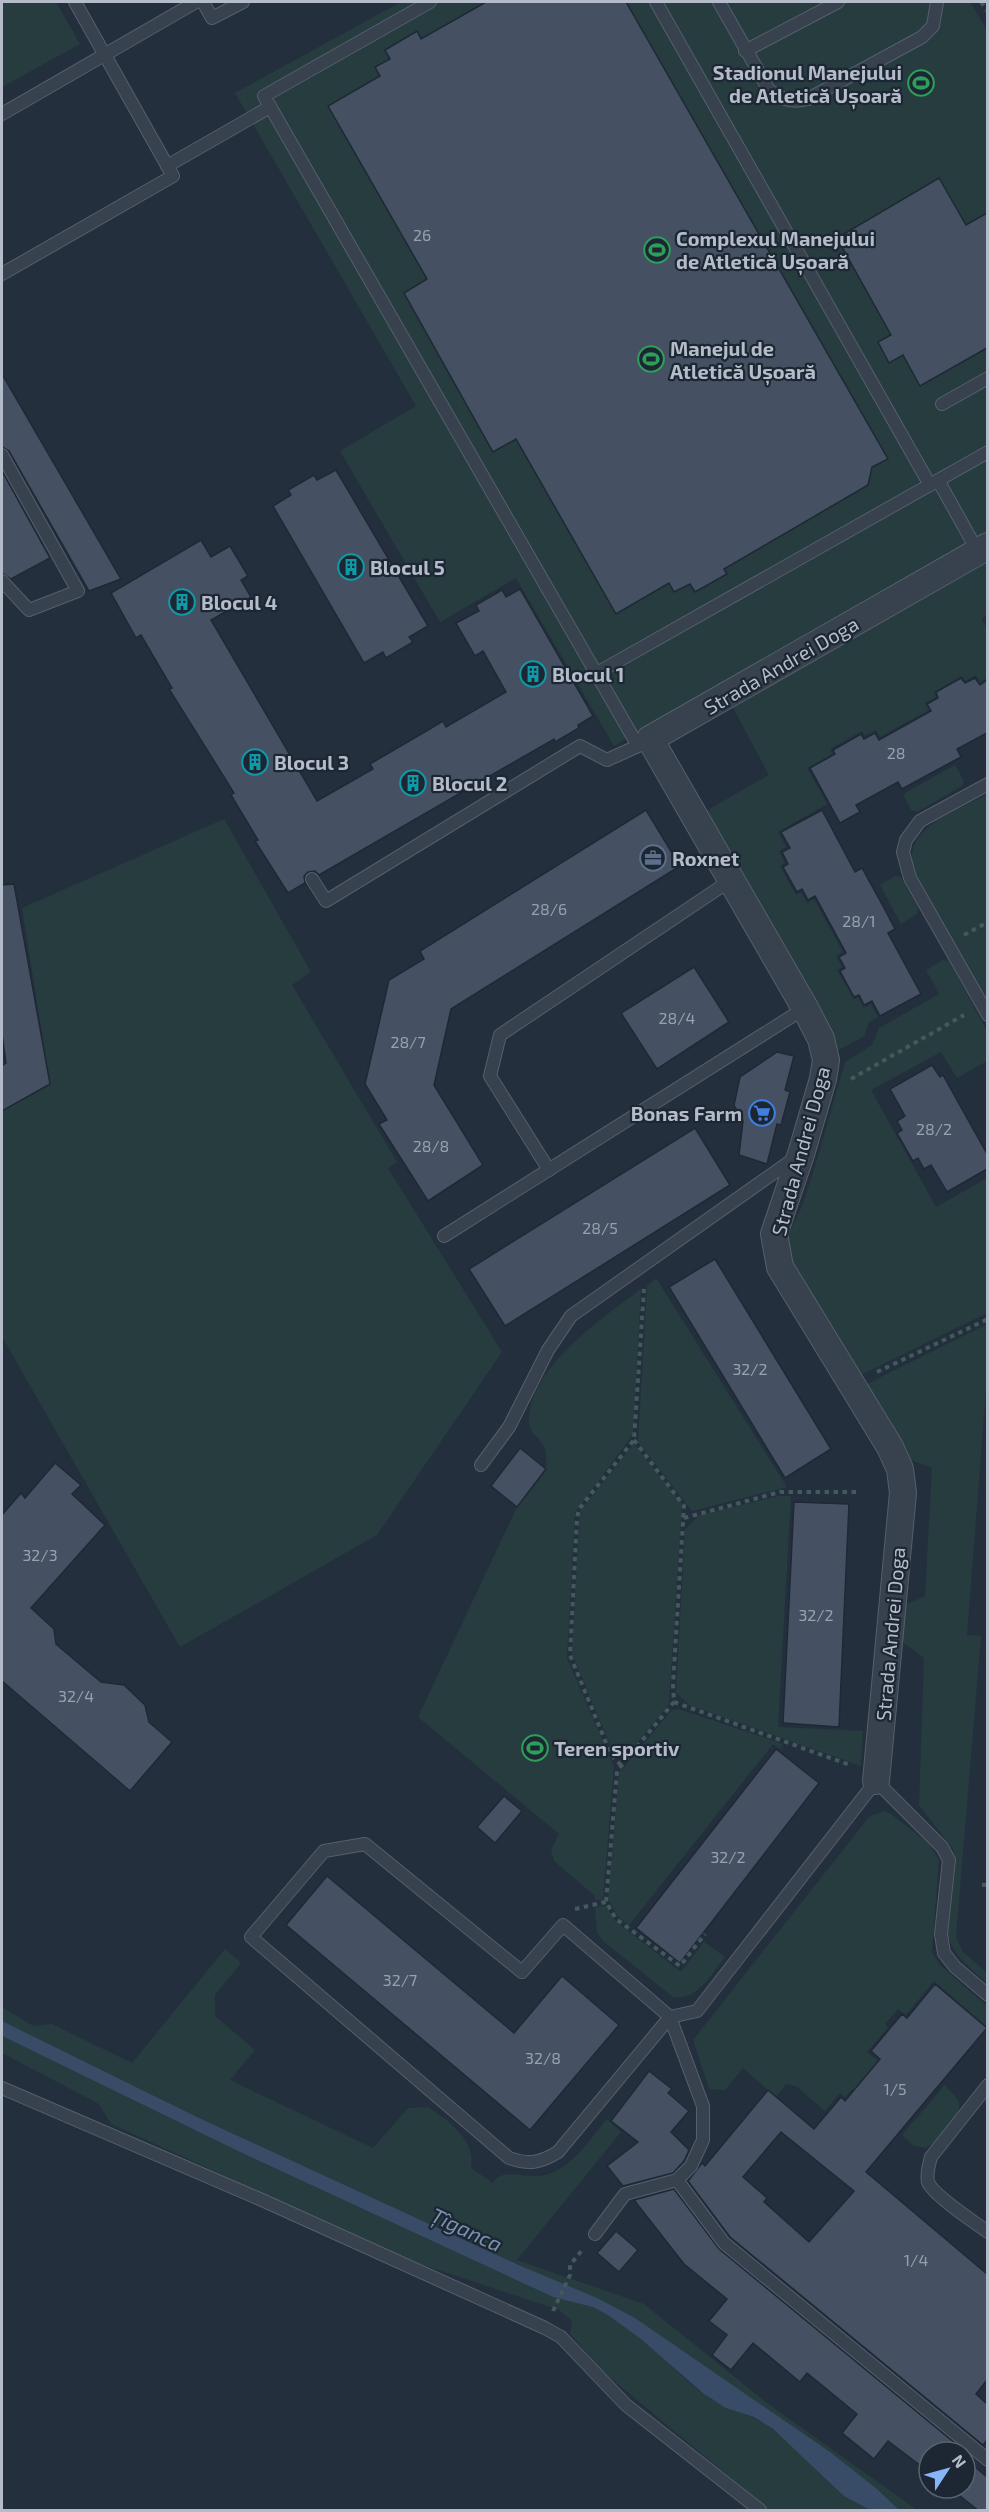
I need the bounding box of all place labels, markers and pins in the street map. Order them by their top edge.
place label: Stadionul Manejului de Atletică Ușoară [713,60,902,110]
sports icon: Stadionul Manejului de Atletică Ușoară [906,68,936,98]
place label: Complexul Manejului de Atletică Ușoară [676,226,875,276]
sports icon: Complexul Manejului de Atletică Ușoară [642,235,672,265]
place label: Manejul de Atletică Ușoară [670,336,816,386]
sports icon: Manejul de Atletică Ușoară [636,344,666,374]
building icon: Blocul 5 [336,552,366,582]
place label: Blocul 5 [370,555,445,579]
building icon: Blocul 4 [167,587,197,617]
place label: Blocul 4 [201,590,278,614]
building icon: Blocul 1 [518,659,548,689]
place label: Blocul 1 [552,662,624,686]
building icon: Blocul 3 [240,747,270,777]
place label: Blocul 3 [274,750,349,774]
building icon: Blocul 2 [398,768,428,798]
place label: Blocul 2 [432,771,507,795]
office icon: Roxnet [638,843,668,873]
place label: Roxnet [672,846,739,870]
supermarket icon: Bonas Farm [747,1098,777,1128]
place label: Bonas Farm [631,1101,742,1125]
sports icon: Teren sportiv [520,1733,550,1763]
place label: Teren sportiv [554,1736,680,1760]

